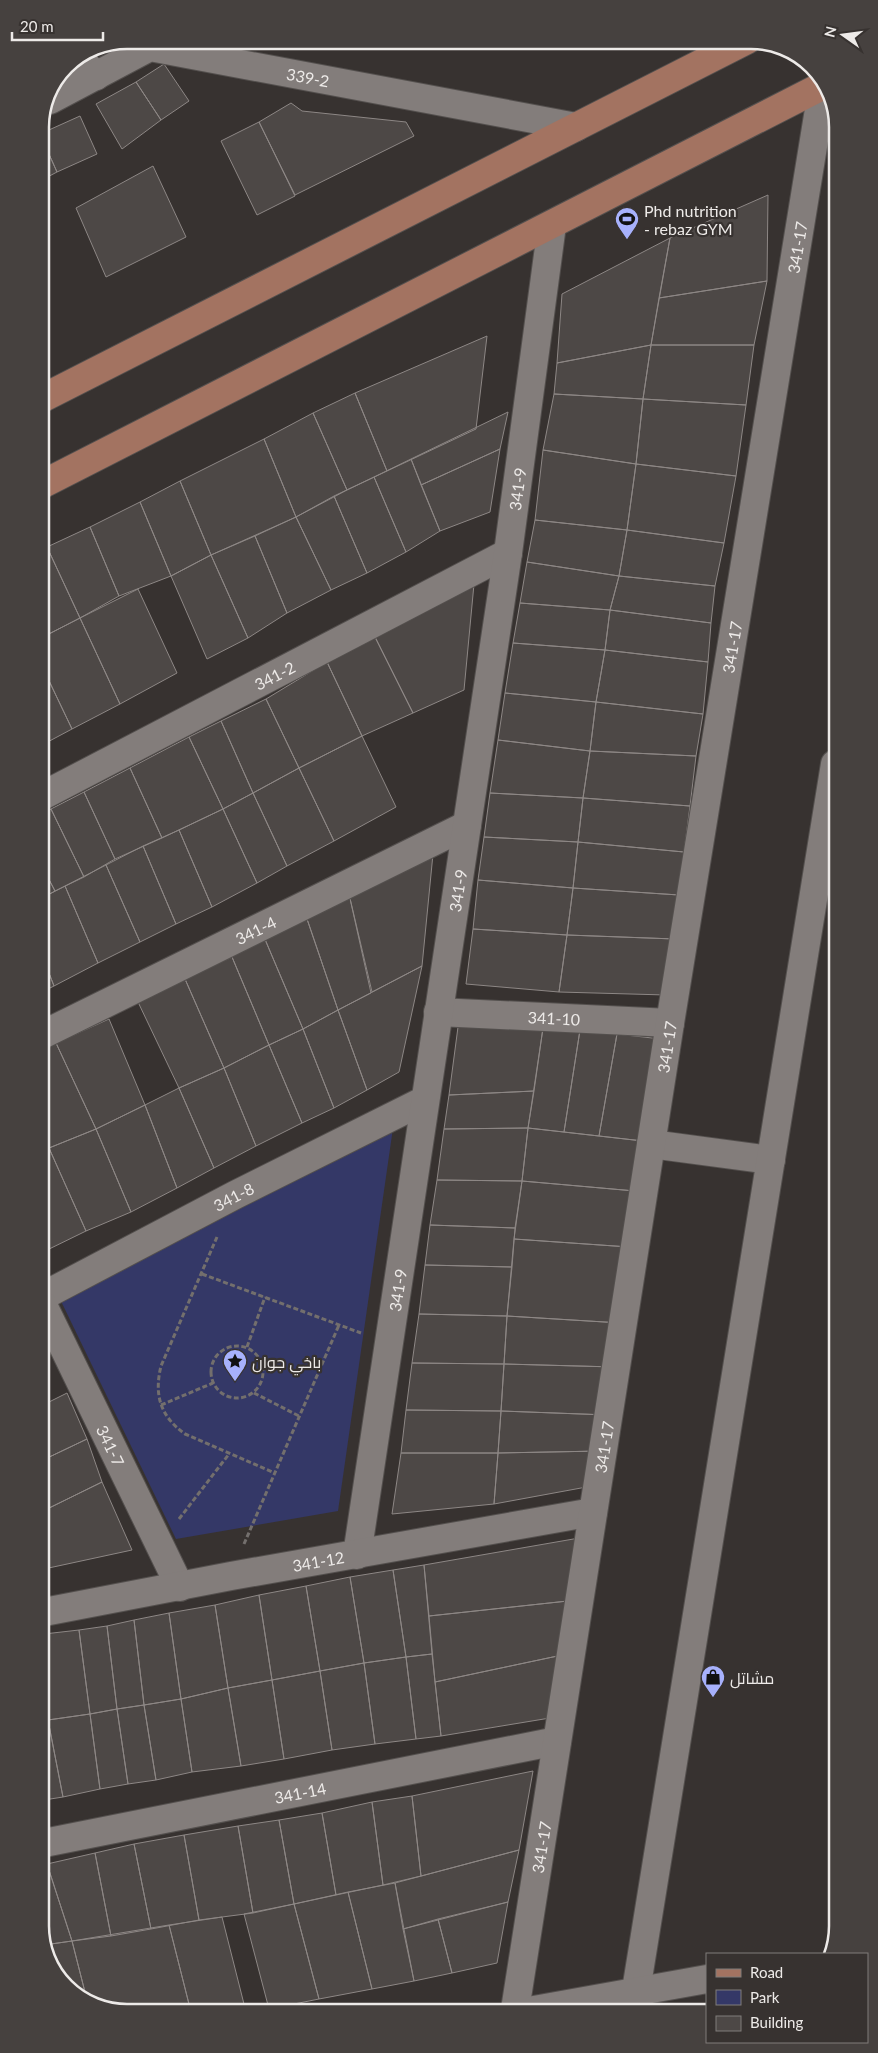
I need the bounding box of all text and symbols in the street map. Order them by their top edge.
scale bar [12,10,104,42]
north arrow [818,10,868,60]
text: 20 m [20,17,54,35]
text: N [820,24,839,39]
street label: 339-2 [285,63,331,90]
place label: Phd nutrition - rebaz GYM [644,201,737,238]
sports icon: Phd nutrition - rebaz GYM [614,206,640,240]
street label: 341-17 [783,220,810,275]
street label: 341-9 [504,466,529,511]
street label: 341-17 [718,620,745,674]
street label: 341-2 [251,656,298,693]
street label: 341-9 [445,868,470,913]
street label: 341-4 [232,912,279,948]
street label: 341-10 [527,1007,580,1028]
street label: 341-17 [653,1019,680,1074]
street label: 341-8 [210,1178,257,1214]
street label: 341-9 [384,1267,410,1313]
place icon: باخي جوان [222,1348,248,1382]
place label: باخي جوان [252,1352,321,1376]
street label: 341-17 [590,1420,617,1474]
street label: 341-7 [93,1422,129,1469]
street label: 341-12 [291,1547,346,1574]
shop icon: مشاتل [700,1664,726,1698]
place label: مشاتل [730,1668,774,1689]
street label: 341-14 [272,1778,328,1807]
street label: 341-17 [527,1820,554,1874]
legend [706,1953,868,2043]
text: Road [750,1963,783,1981]
text: Park [750,1988,780,2006]
text: Building [750,2013,803,2031]

